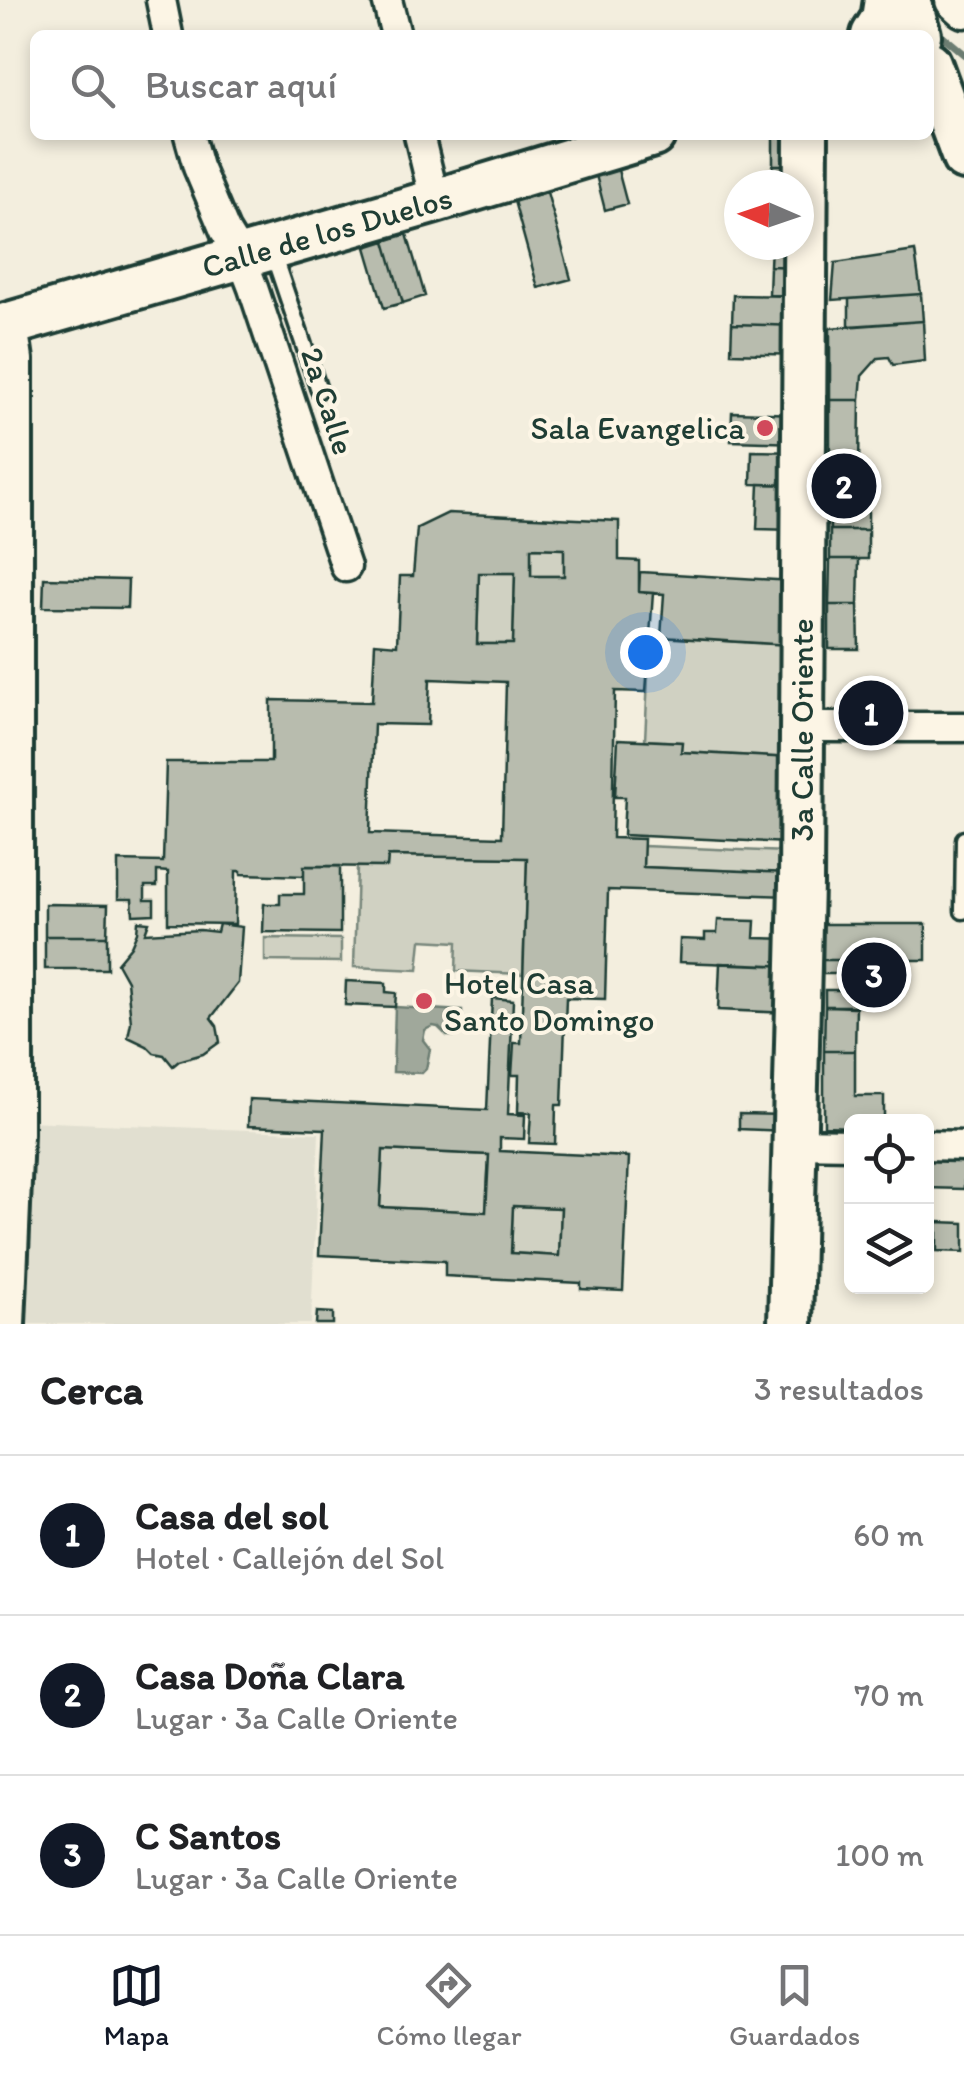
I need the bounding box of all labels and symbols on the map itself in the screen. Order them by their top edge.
north arrow [724,170,814,260]
street label: Calle de los Duelos [198,178,456,286]
street label: 2a Calle [293,343,363,459]
place label: Sala Evangelica [531,409,745,447]
marker: Sala Evangelica [754,417,776,439]
pin: 2 [812,448,876,524]
street label: 3a Calle Oriente [783,618,821,842]
your location [620,627,671,678]
pin: 1 [838,676,904,750]
pin: 3 [842,938,906,1012]
place label: Hotel Casa Santo Domingo [444,964,654,1039]
marker: Hotel Casa Santo Domingo [413,990,435,1012]

